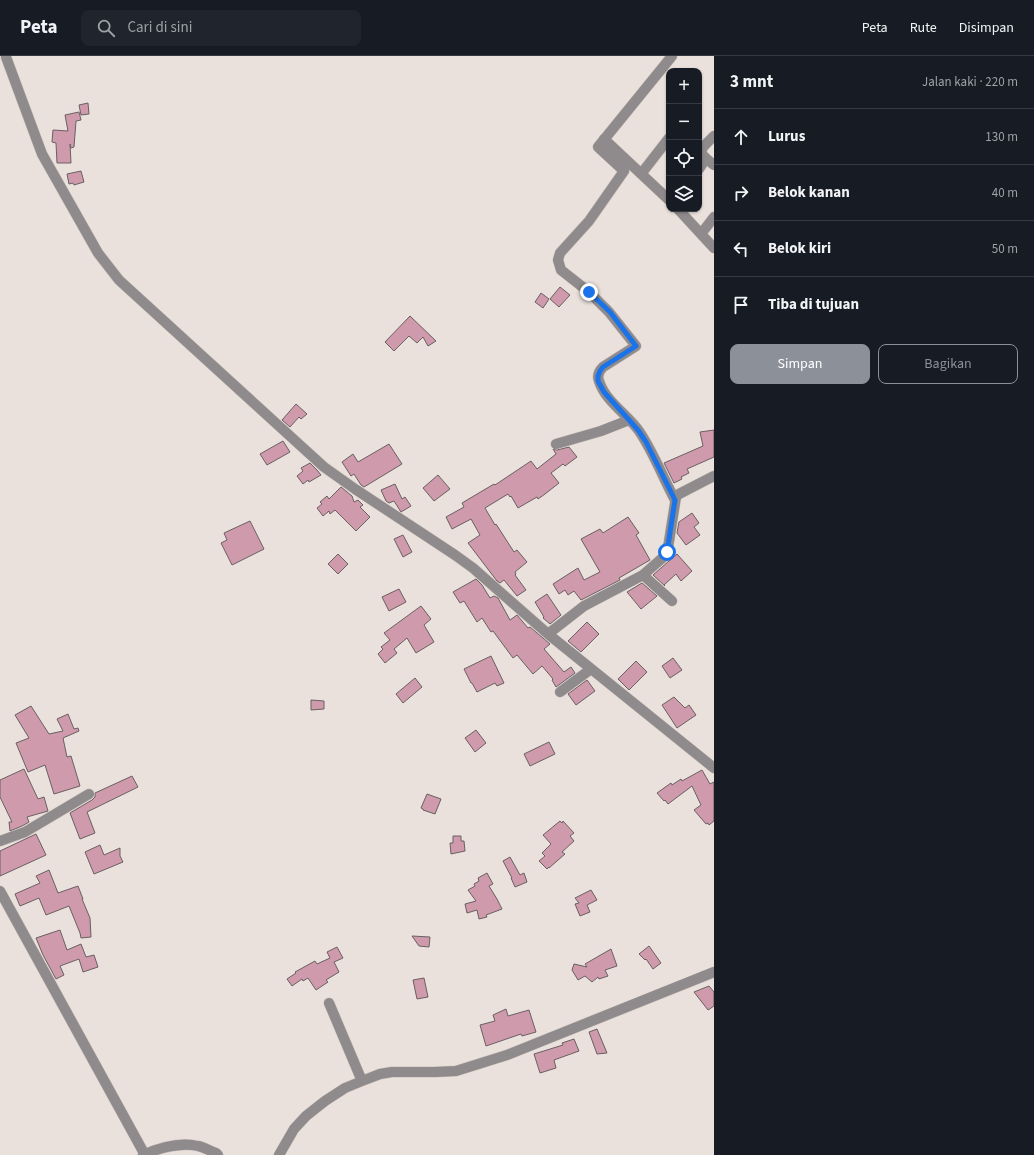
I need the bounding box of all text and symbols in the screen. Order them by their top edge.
search box [81,10,361,46]
text: Peta [20,14,57,41]
icon: search [95,17,117,39]
text: Cari di sini [127,17,192,38]
text: Peta [862,18,888,38]
text: Rute [910,18,937,38]
text: Disimpan [959,18,1014,38]
map controls [666,68,702,212]
button: + [666,68,702,104]
text: 3 mnt [730,70,773,94]
text: Jalan kaki · 220 m [922,73,1018,91]
button: − [666,104,702,140]
icon: ahead [730,126,752,148]
text: Lurus [768,126,805,147]
text: 130 m [985,128,1018,146]
button: locate [666,140,702,176]
button: layers [666,176,702,212]
icon: right [730,182,752,204]
text: Belok kanan [768,182,850,203]
text: 40 m [992,184,1018,202]
icon: left [730,238,752,260]
text: Belok kiri [768,238,831,259]
text: 50 m [992,240,1018,258]
route end [580,283,598,301]
icon: arrive [730,294,752,316]
text: Tiba di tujuan [768,294,859,315]
button: Simpan [730,344,870,384]
button: Bagikan [878,344,1018,384]
route start [658,543,676,561]

